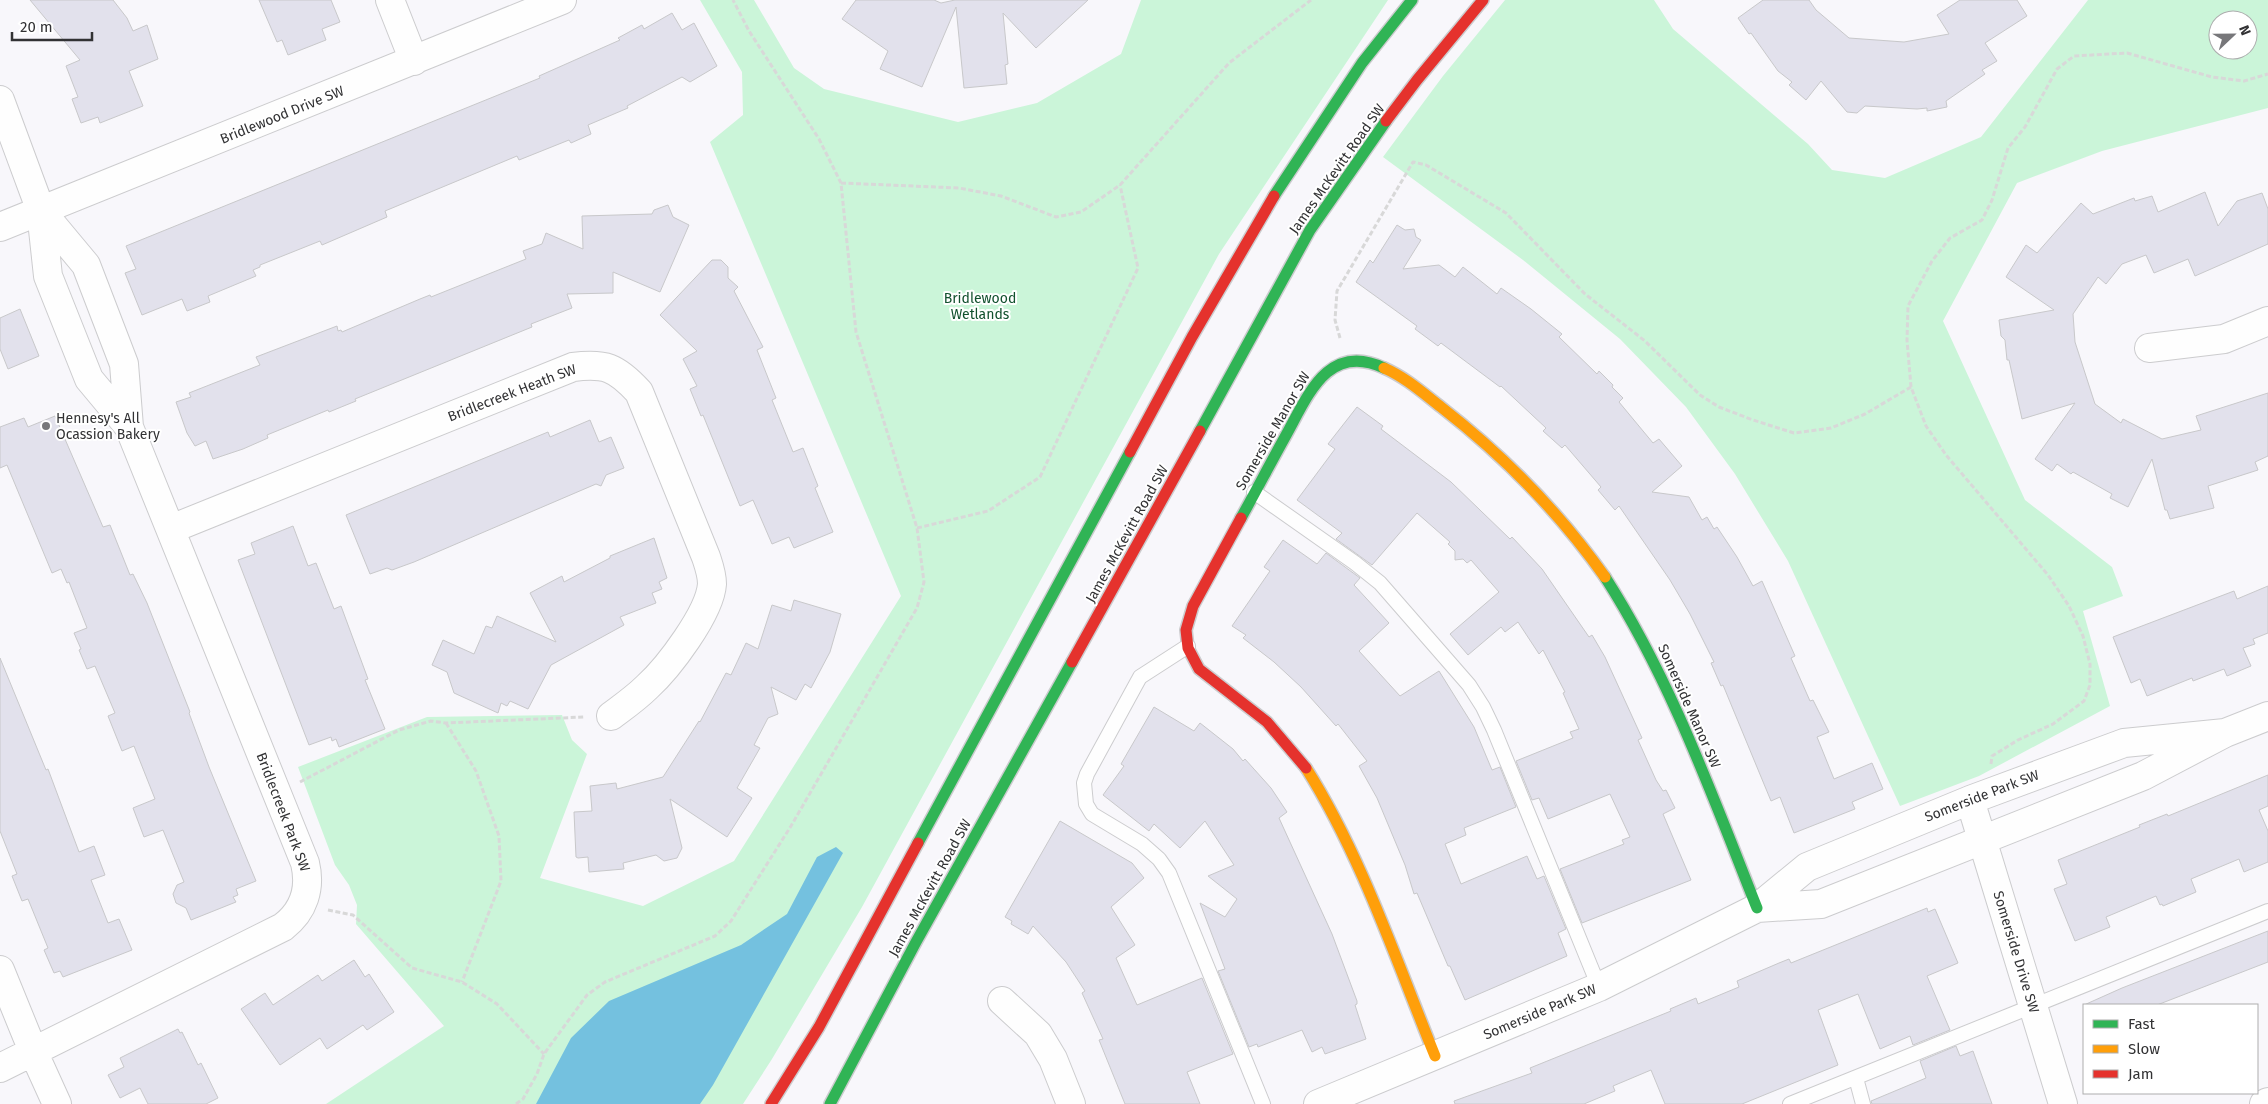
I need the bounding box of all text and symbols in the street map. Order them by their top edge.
scale bar [12,10,92,42]
north arrow [2208,10,2258,60]
text: 20 m [20,18,53,36]
text: N [2235,23,2254,38]
street label: Bridlewood Drive SW [218,82,347,148]
street label: James McKevitt Road SW [1286,100,1389,237]
park label: Bridlewood Wetlands [944,290,1016,323]
street label: Bridlecreek Heath SW [445,360,579,425]
street label: Somerside Manor SW [1232,368,1314,493]
place label: Hennesy's All Ocassion Bakery [56,410,160,443]
marker: Hennesy's All Ocassion Bakery [40,420,52,432]
street label: James McKevitt Road SW [1082,462,1172,606]
street label: Somerside Manor SW [1654,641,1724,771]
street label: Bridlecreek Park SW [252,750,314,874]
street label: Somerside Park SW [1922,766,2042,826]
street label: James McKevitt Road SW [885,816,975,960]
street label: Somerside Drive SW [1989,889,2043,1015]
street label: Somerside Park SW [1481,980,1599,1043]
legend [2083,1004,2258,1094]
text: Fast [2128,1015,2155,1033]
text: Slow [2128,1040,2160,1058]
text: Jam [2128,1065,2154,1083]

